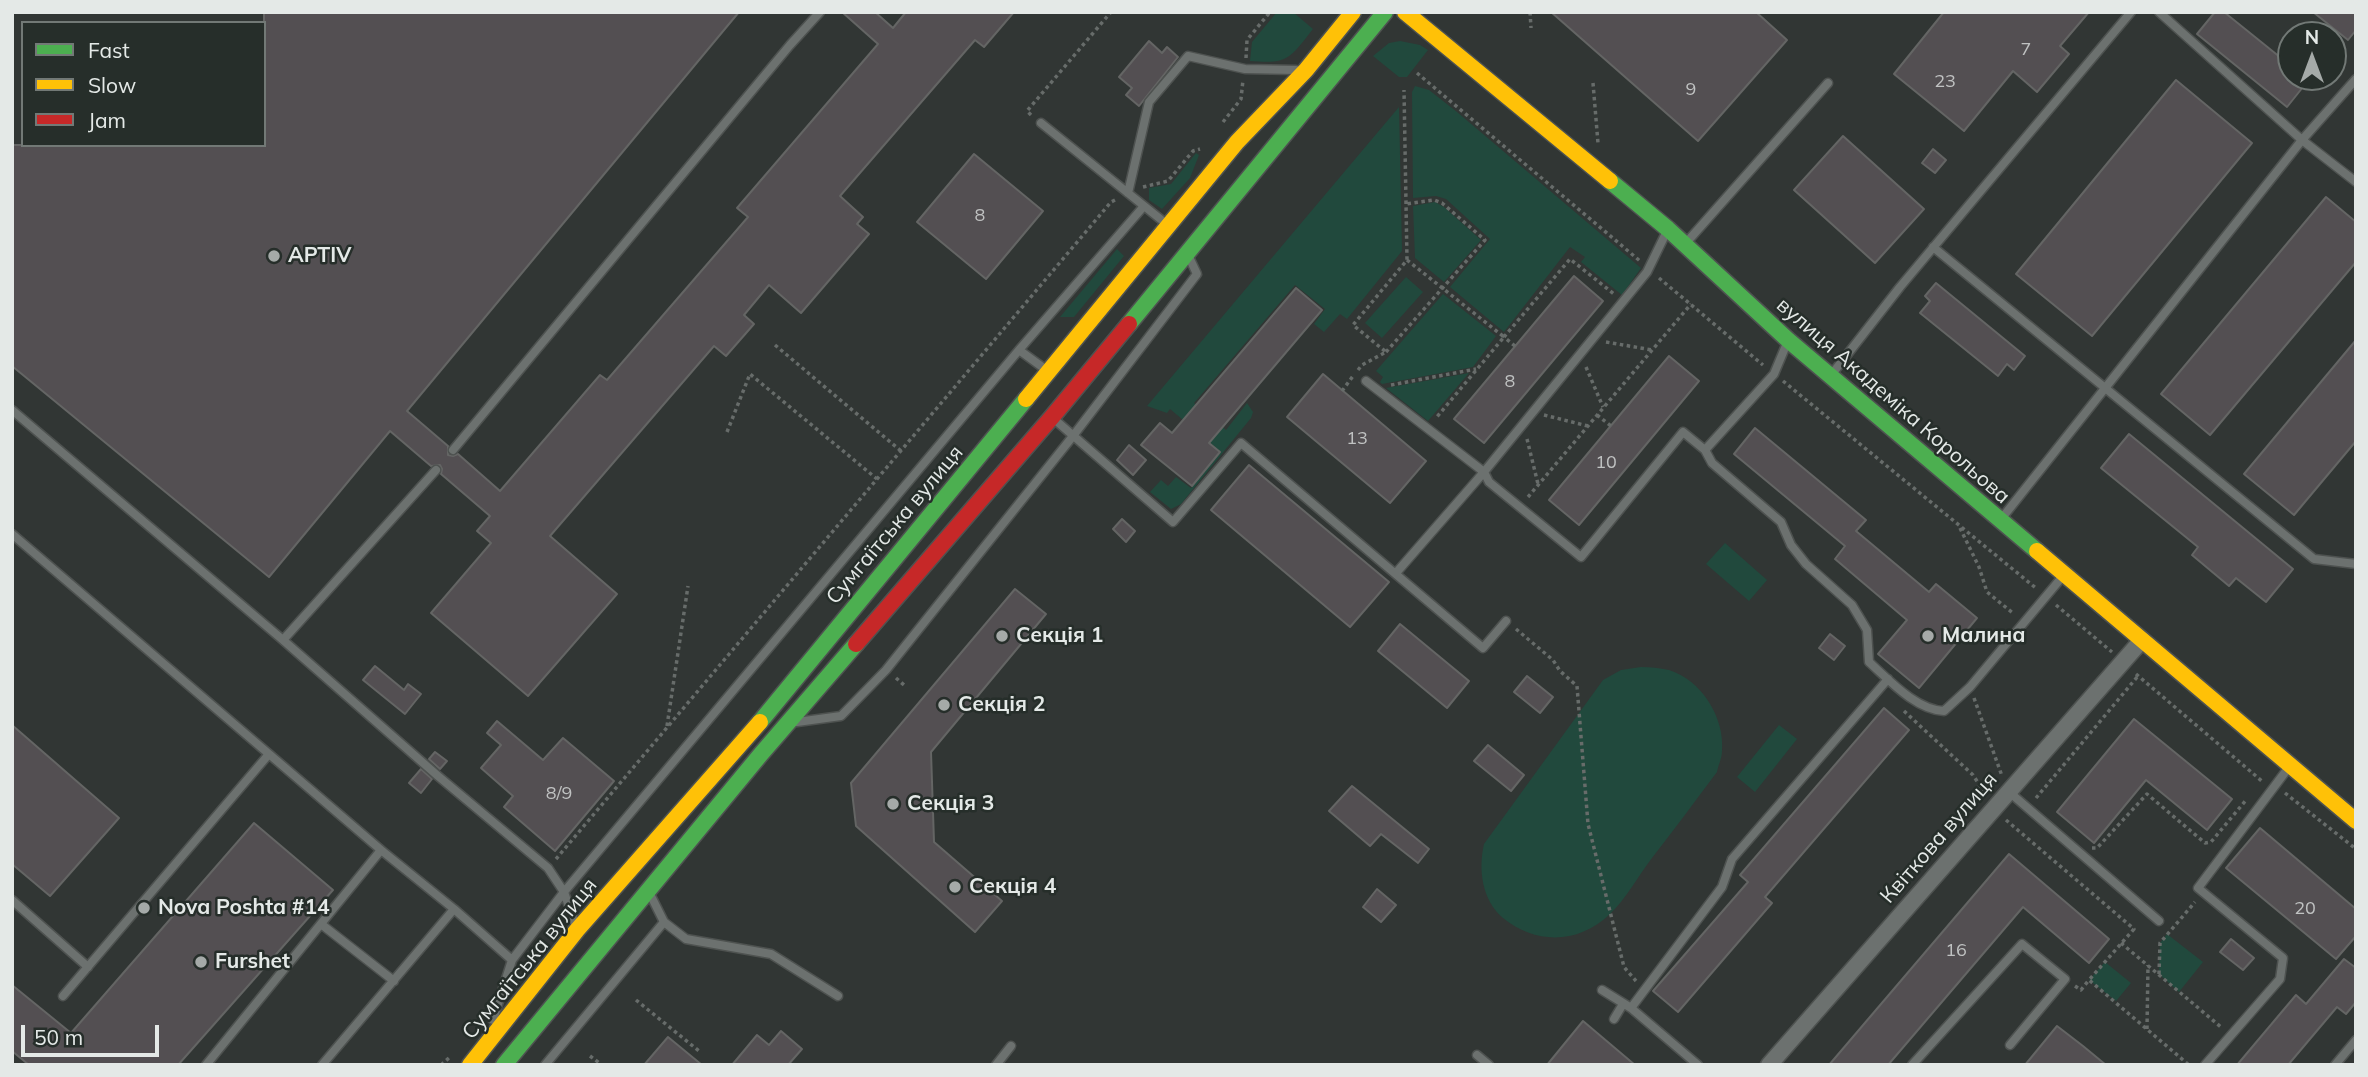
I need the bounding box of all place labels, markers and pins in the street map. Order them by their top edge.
place label: APTIV [288,243,351,269]
marker: APTIV [266,248,282,264]
place label: Секція 1 [1016,623,1103,649]
place label: Малина [1942,623,2026,649]
marker: Секція 1 [994,628,1010,644]
marker: Малина [1920,628,1936,644]
place label: Секція 2 [958,692,1045,718]
marker: Секція 2 [936,697,952,713]
place label: Секція 3 [907,791,994,817]
marker: Секція 3 [885,796,901,812]
place label: Секція 4 [969,874,1056,900]
marker: Секція 4 [947,879,963,895]
place label: Nova Poshta #14 [158,895,330,921]
marker: Nova Poshta #14 [136,900,152,916]
place label: Furshet [215,949,290,975]
marker: Furshet [193,954,209,970]

